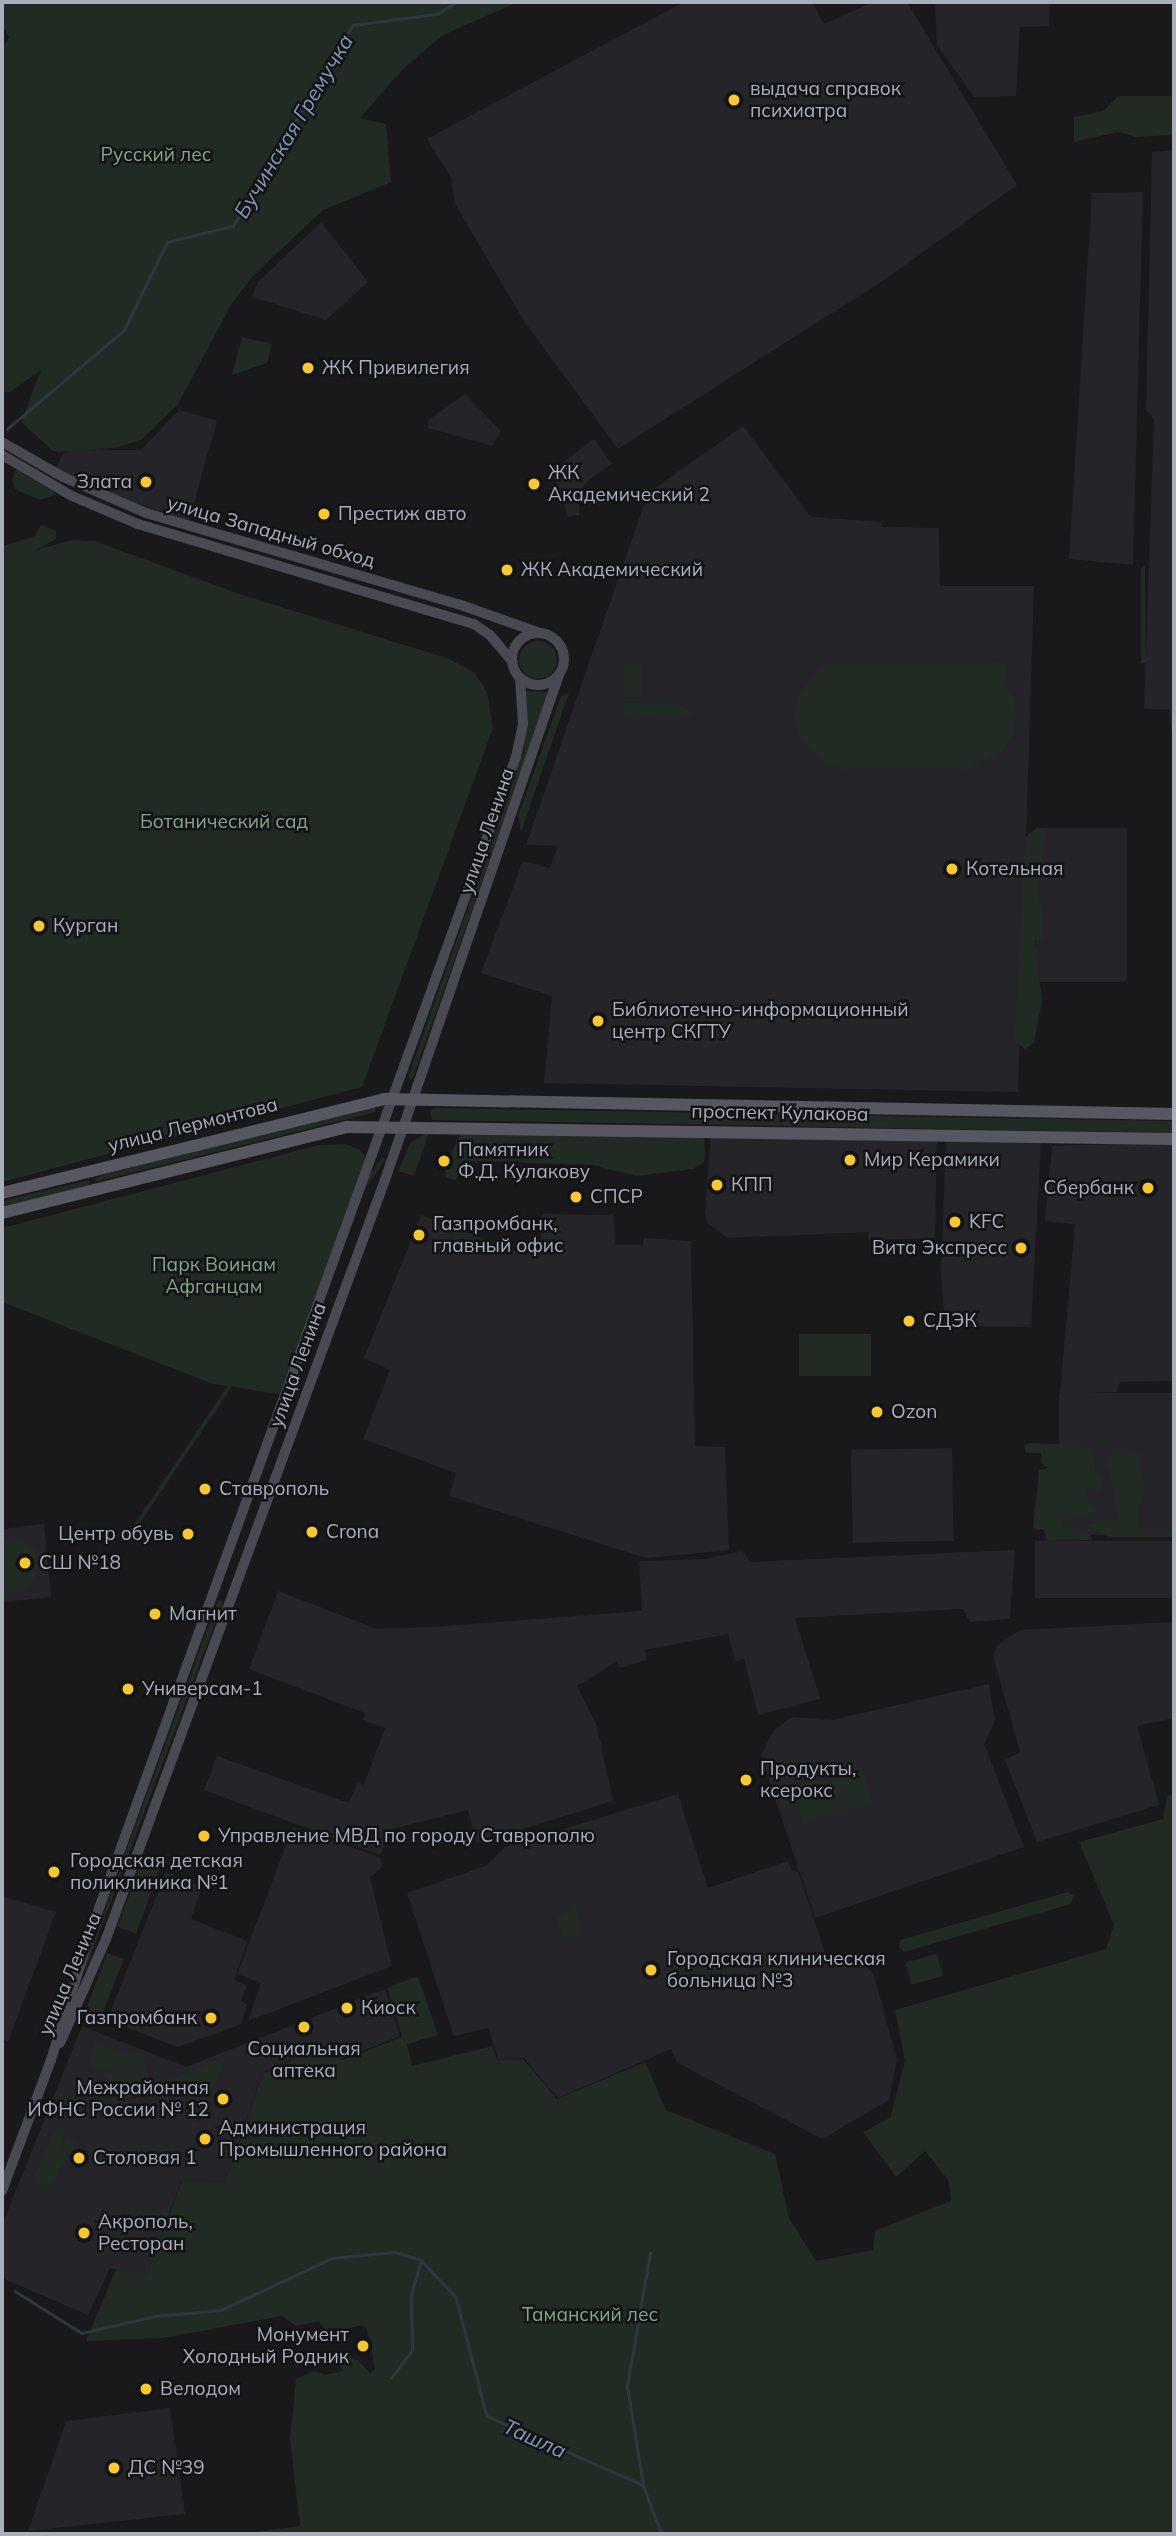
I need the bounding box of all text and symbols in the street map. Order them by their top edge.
water label: Бучинская Гремучка [228,29,358,223]
place label: выдача справок психиатра [750,78,901,122]
marker: выдача справок психиатра [724,90,744,110]
park label: Русский лес [101,144,211,166]
place label: ЖК Привилегия [322,357,470,379]
marker: ЖК Привилегия [300,360,316,376]
place label: ЖК Академический 2 [548,462,710,506]
place label: Злата [77,471,132,493]
marker: Злата [138,474,154,490]
marker: ЖК Академический 2 [526,476,542,492]
street label: улица Западный обход [164,491,378,573]
place label: Престиж авто [338,503,467,525]
marker: Престиж авто [316,506,332,522]
place label: ЖК Академический [521,559,703,581]
marker: ЖК Академический [499,562,515,578]
street label: улица Ленина [455,765,519,897]
park label: Ботанический сад [140,811,308,833]
place label: Котельная [966,858,1064,880]
marker: Котельная [944,861,960,877]
place label: Курган [53,915,118,937]
marker: Курган [31,918,47,934]
place label: Библиотечно-информационный центр СКГТУ [612,999,908,1043]
marker: Библиотечно-информационный центр СКГТУ [590,1013,606,1029]
street label: улица Лермонтова [106,1093,280,1157]
street label: проспект Кулакова [691,1100,869,1126]
place label: Памятник Ф.Д. Кулакову [458,1139,590,1183]
place label: Мир Керамики [864,1149,1000,1171]
marker: Мир Керамики [842,1152,858,1168]
marker: Памятник Ф.Д. Кулакову [436,1153,452,1169]
place label: КПП [731,1174,773,1196]
marker: КПП [709,1177,725,1193]
place label: Сбербанк [1044,1177,1134,1199]
marker: Сбербанк [1140,1180,1156,1196]
place label: СПСР [590,1186,643,1208]
marker: СПСР [568,1189,584,1205]
place label: KFC [969,1211,1004,1233]
place label: Газпромбанк, главный офис [433,1213,564,1257]
marker: KFC [947,1214,963,1230]
marker: Газпромбанк, главный офис [411,1227,427,1243]
place label: Вита Экспресс [872,1237,1007,1259]
marker: Вита Экспресс [1013,1240,1029,1256]
park label: Парк Воинам Афганцам [152,1254,276,1298]
street label: улица Ленина [265,1300,331,1430]
place label: СДЭК [923,1310,977,1332]
marker: СДЭК [901,1313,917,1329]
place label: Ozon [891,1401,937,1423]
marker: Ozon [869,1404,885,1420]
place label: Ставрополь [219,1478,329,1500]
marker: Ставрополь [197,1481,213,1497]
place label: Crona [326,1521,379,1543]
place label: Центр обувь [58,1523,174,1545]
marker: Crona [304,1524,320,1540]
marker: Центр обувь [180,1526,196,1542]
place label: СШ №18 [39,1552,121,1574]
marker: СШ №18 [17,1555,33,1571]
place label: Магнит [169,1603,237,1625]
marker: Магнит [147,1606,163,1622]
place label: Универсам-1 [142,1678,263,1700]
marker: Универсам-1 [120,1681,136,1697]
place label: Продукты, ксерокс [760,1758,856,1802]
marker: Продукты, ксерокс [738,1772,754,1788]
place label: Управление МВД по городу Ставрополю [218,1825,595,1847]
marker: Управление МВД по городу Ставрополю [196,1828,212,1844]
place label: Городская детская поликлиника №1 [70,1850,243,1894]
marker: Городская детская поликлиника №1 [44,1862,64,1882]
street label: улица Ленина [34,1909,106,2039]
place label: Городская клиническая больница №3 [667,1948,886,1992]
marker: Городская клиническая больница №3 [641,1960,661,1980]
place label: Киоск [361,1997,416,2019]
marker: Киоск [339,2000,355,2016]
place label: Газпромбанк [77,2007,197,2029]
marker: Газпромбанк [203,2010,219,2026]
marker: Социальная аптека [296,2019,312,2035]
place label: Социальная аптека [247,2038,361,2082]
place label: Межрайонная ИФНС России № 12 [28,2077,209,2121]
marker: Межрайонная ИФНС России № 12 [215,2091,231,2107]
place label: Администрация Промышленного района [219,2117,447,2161]
marker: Администрация Промышленного района [197,2131,213,2147]
place label: Столовая 1 [93,2147,197,2169]
marker: Столовая 1 [71,2150,87,2166]
place label: Акрополь, Ресторан [98,2211,193,2255]
marker: Акрополь, Ресторан [76,2225,92,2241]
park label: Таманский лес [522,2304,658,2326]
place label: Монумент Холодный Родник [183,2324,349,2368]
marker: Монумент Холодный Родник [355,2338,371,2354]
place label: Велодом [160,2378,241,2400]
marker: Велодом [138,2381,154,2397]
water label: Ташла [500,2413,570,2463]
place label: ДС №39 [128,2457,205,2479]
marker: ДС №39 [106,2460,122,2476]

